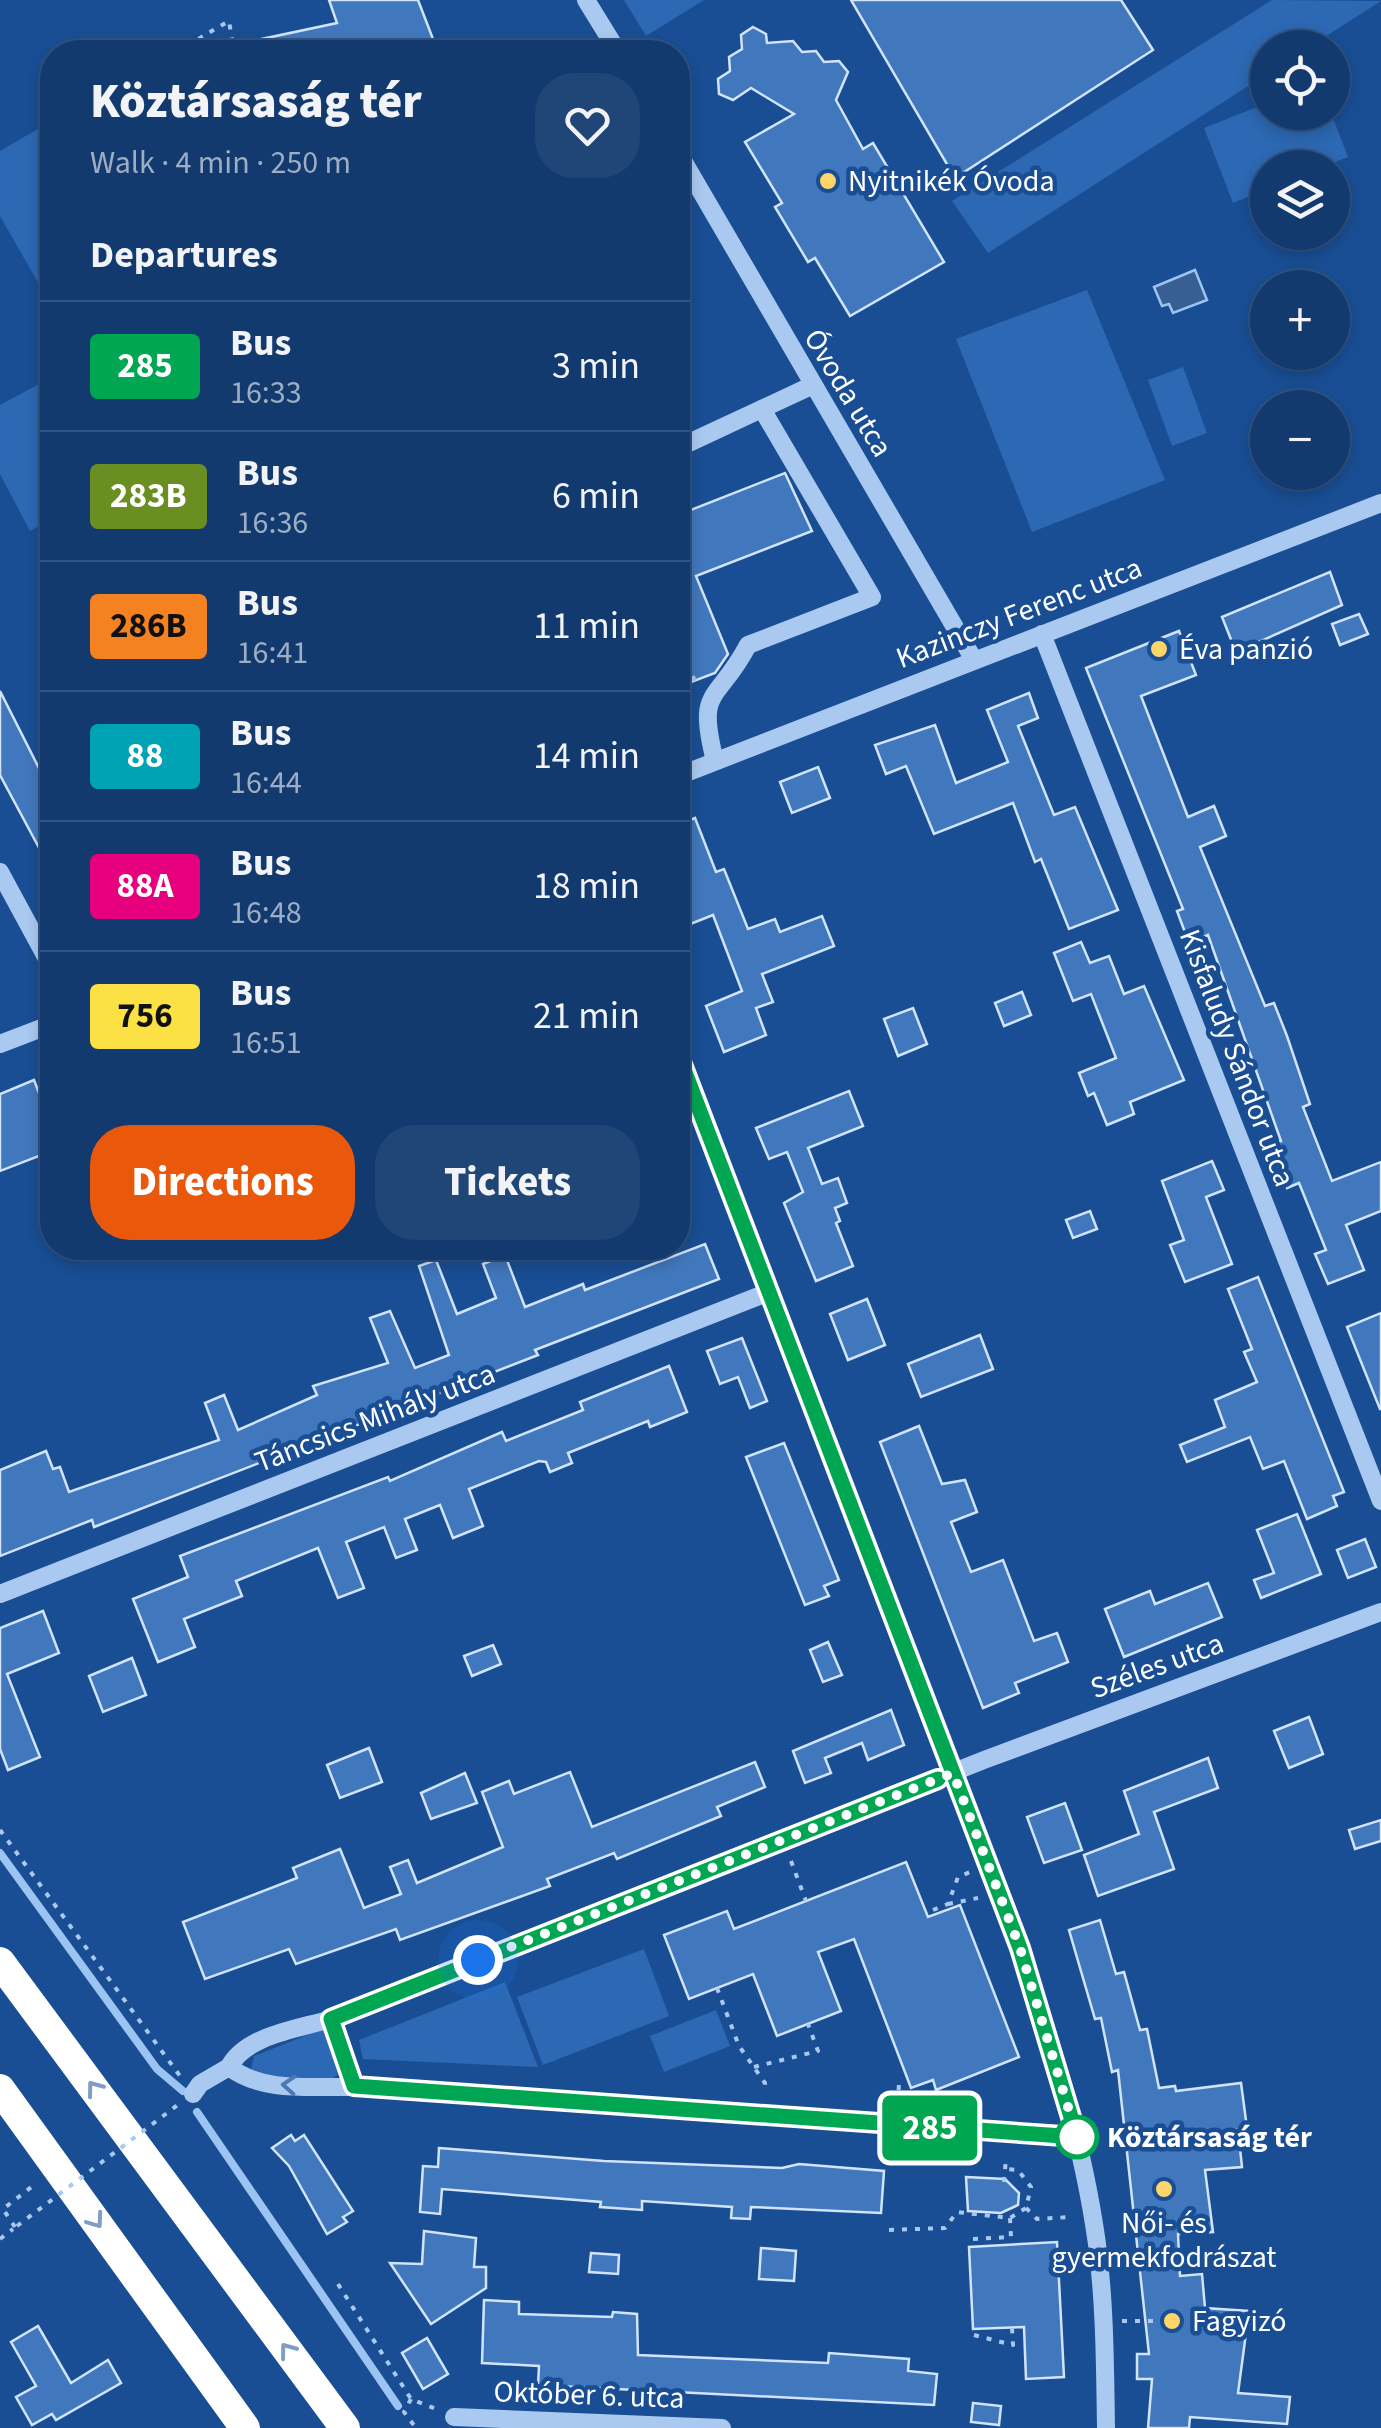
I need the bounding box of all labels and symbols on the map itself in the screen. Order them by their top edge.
place label: Nyitnikék Óvoda [848,160,1055,203]
marker: Nyitnikék Óvoda [817,170,839,192]
street label: Óvoda utca [793,321,903,465]
street label: Kazinczy Ferenc utca [890,546,1148,680]
place label: Éva panzió [1179,628,1313,671]
marker: Éva panzió [1148,638,1170,660]
street label: Kisfaludy Sándor utca [1168,923,1306,1193]
street label: Táncsics Mihály utca [249,1352,501,1484]
street label: Széles utca [1084,1622,1230,1710]
your location [453,1935,503,1985]
one-way arrow [281,2075,297,2096]
one-way arrow [87,2081,106,2100]
line badge: 285 [872,2096,988,2160]
marker: Köztársaság tér [1056,2116,1098,2158]
place label: Köztársaság tér [1107,2116,1312,2159]
marker: Női- és gyermekfodrászat [1153,2178,1175,2200]
place label: Női- és gyermekfodrászat [1051,2202,1277,2279]
one-way arrow [84,2210,102,2228]
place label: Fagyizó [1192,2300,1287,2343]
marker: Fagyizó [1161,2310,1183,2332]
one-way arrow [282,2343,299,2361]
street label: Október 6. utca [493,2370,685,2420]

